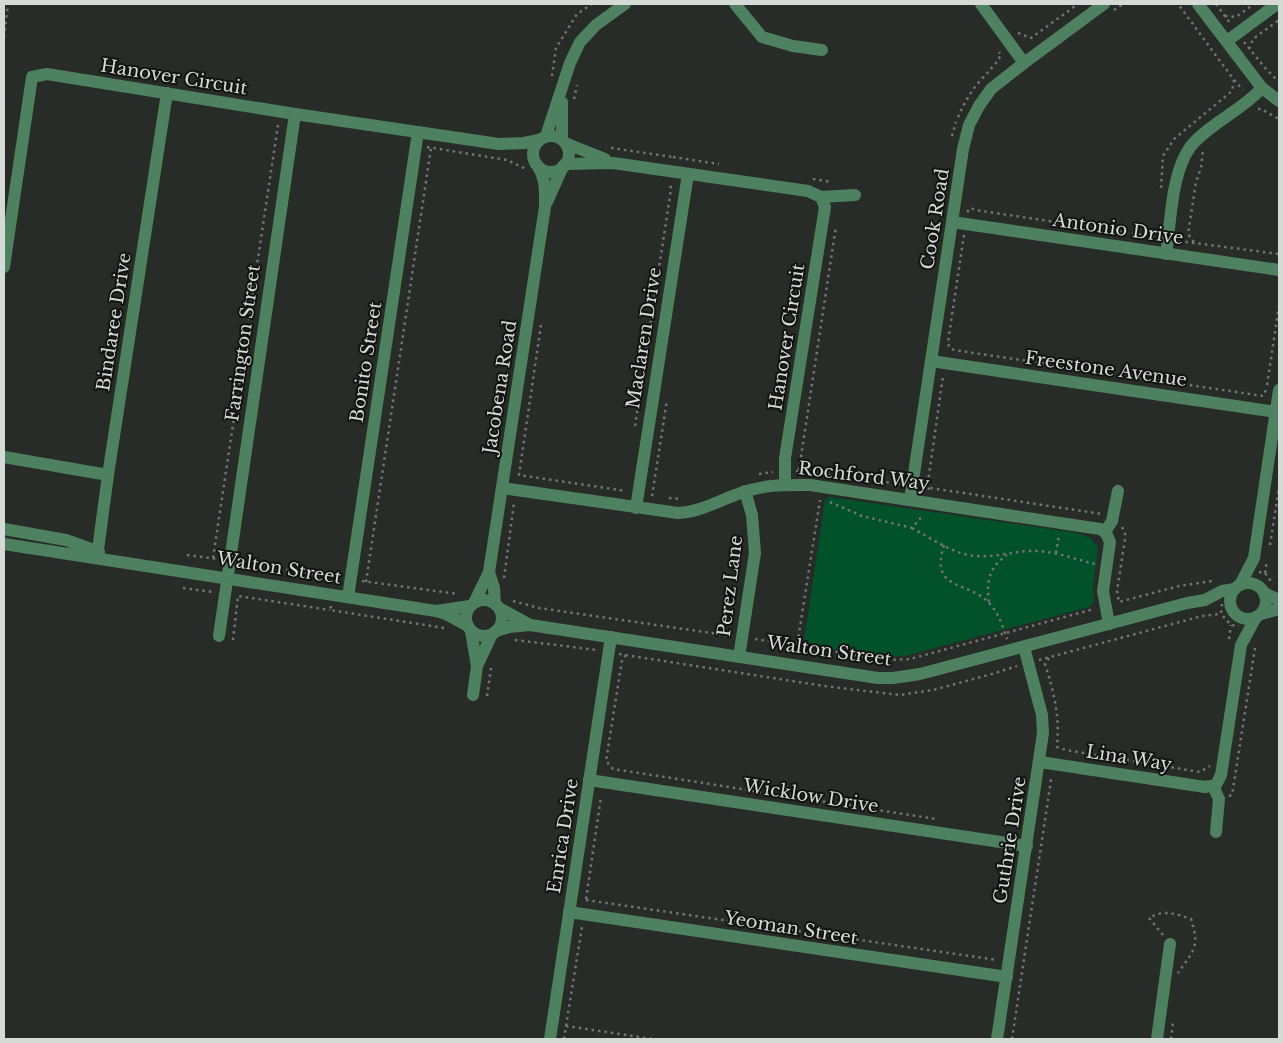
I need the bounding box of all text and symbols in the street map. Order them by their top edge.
street label: Hanover Circuit [99,55,249,99]
street label: Cook Road [916,167,954,271]
street label: Antonio Drive [1050,209,1185,249]
street label: Bindaree Drive [92,251,136,393]
street label: Hanover Circuit [765,262,809,412]
street label: Farrington Street [221,263,265,423]
street label: Maclaren Drive [622,266,666,410]
street label: Bonito Street [346,300,386,424]
street label: Jacobena Road [478,319,521,457]
street label: Freestone Avenue [1024,347,1188,391]
street label: Rochford Way [797,457,932,495]
street label: Perez Lane [713,534,747,638]
street label: Walton Street [214,547,343,589]
street label: Walton Street [764,631,893,671]
street label: Lina Way [1085,740,1174,776]
street label: Wicklow Drive [741,774,880,818]
street label: Guthrie Drive [989,775,1031,905]
street label: Enrica Drive [543,777,583,895]
street label: Yeoman Street [722,906,859,949]

